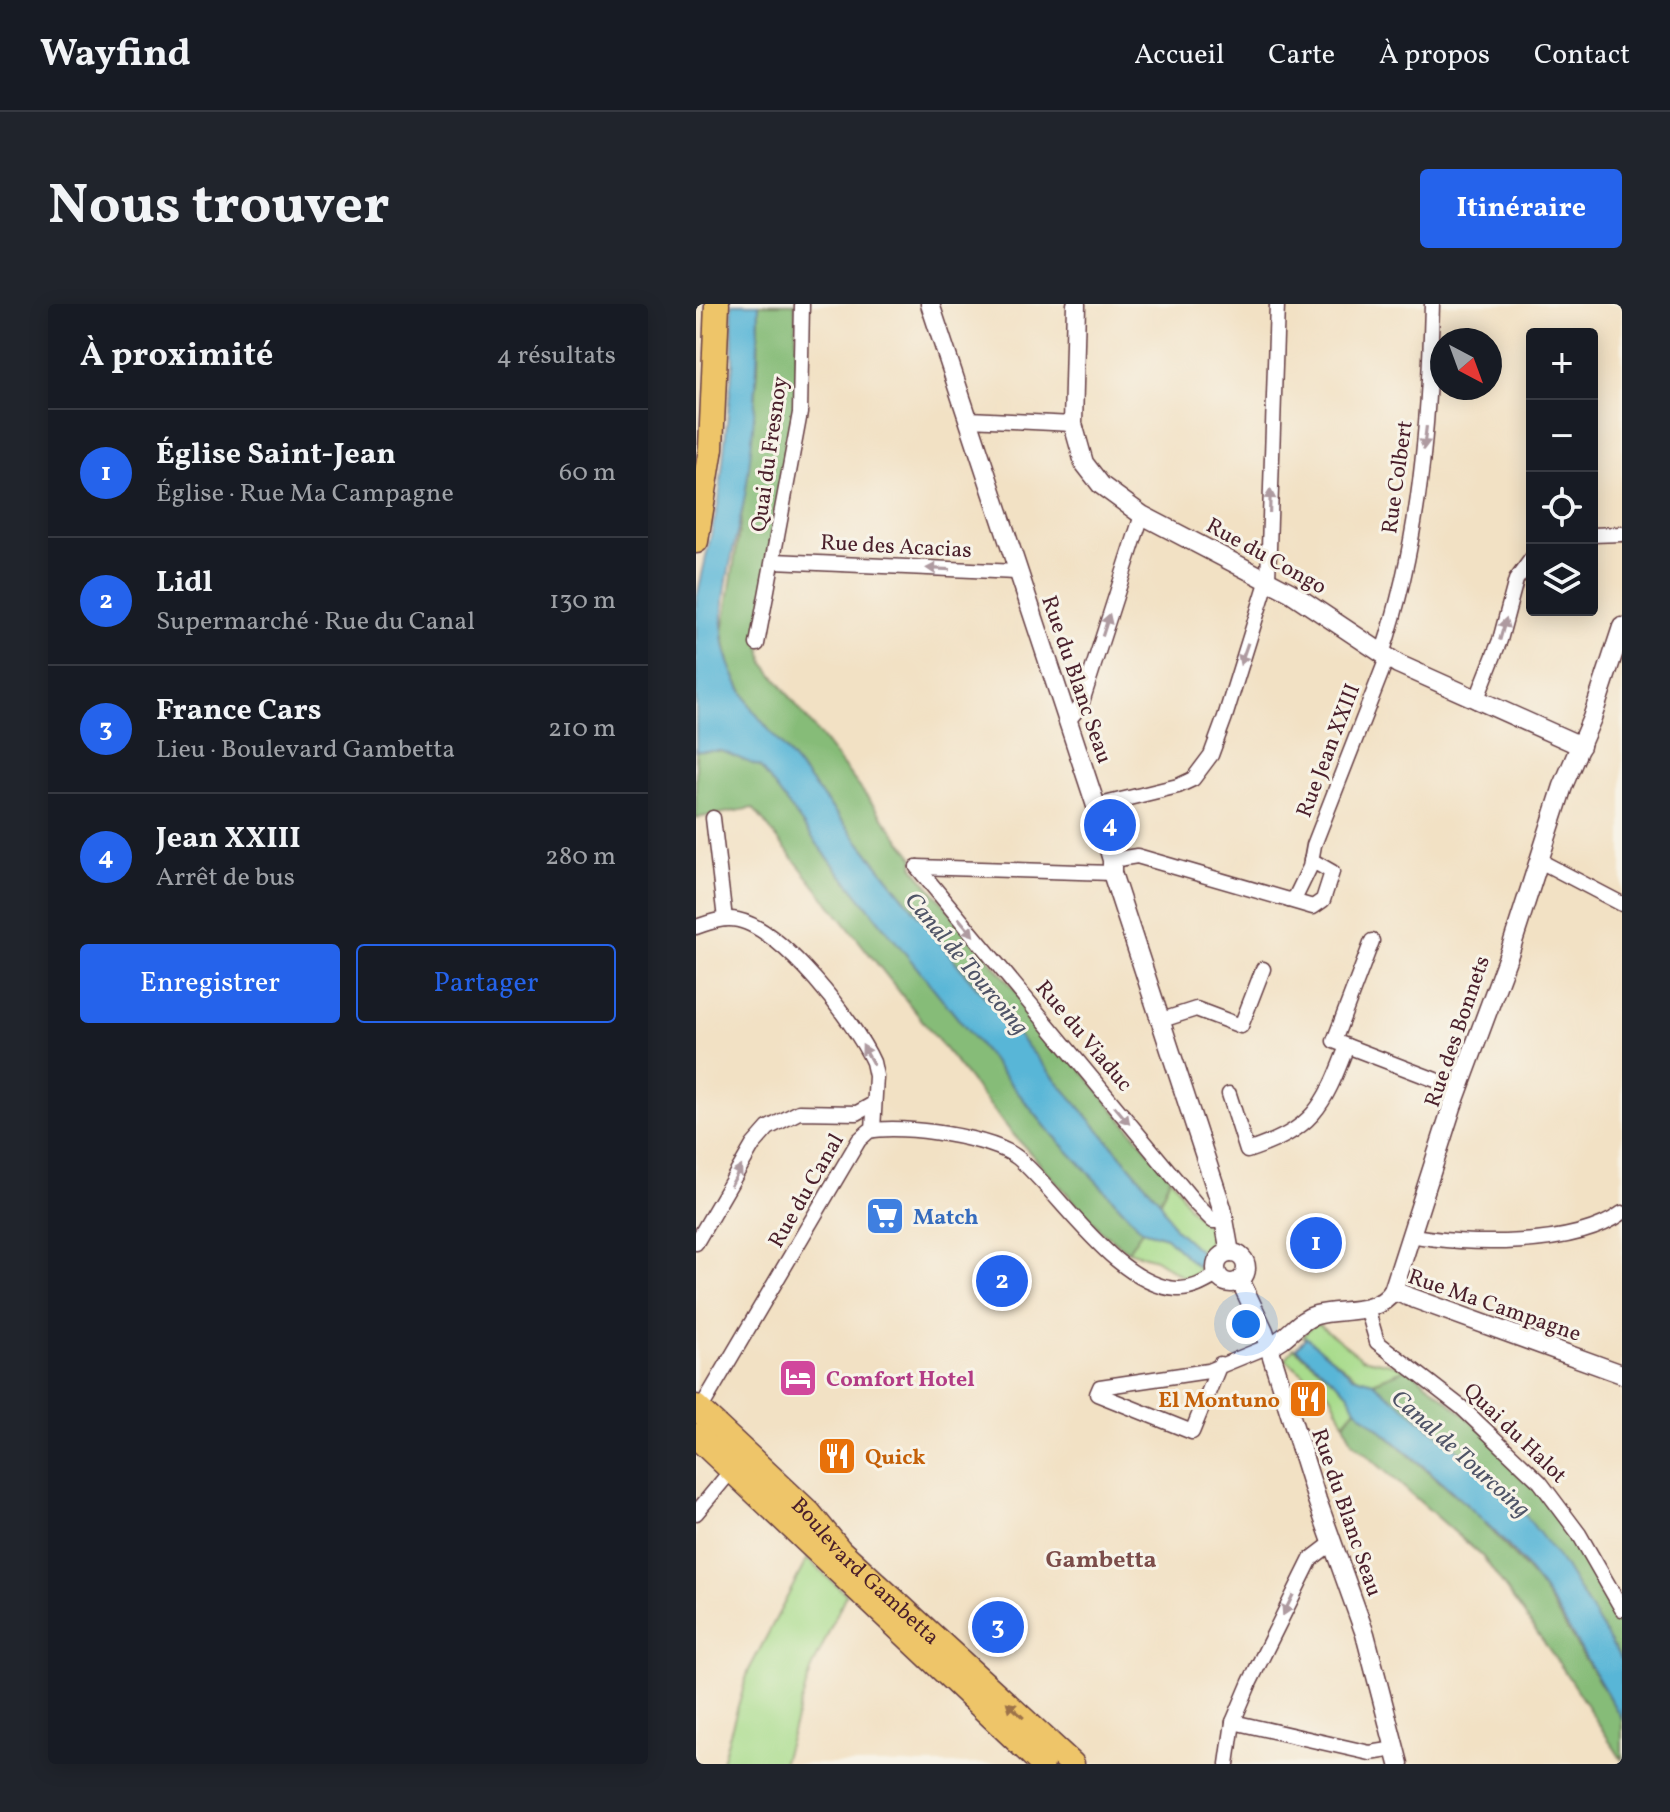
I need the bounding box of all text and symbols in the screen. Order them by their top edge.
text: Wayfind [40,29,191,82]
text: Accueil [1134,36,1224,75]
text: Carte [1268,36,1335,75]
text: À propos [1379,36,1490,75]
text: Contact [1534,36,1630,75]
text: Nous trouver [48,169,390,247]
button: Itinéraire [1420,169,1622,248]
north arrow [1430,328,1502,400]
map controls [1526,328,1598,616]
button: + [1526,328,1598,400]
text: À proximité [80,333,273,380]
text: 4 résultats [497,338,616,374]
street label: Quai du Fresnoy [744,374,797,534]
button: − [1526,400,1598,472]
street label: Rue Colbert [1375,418,1422,536]
one-way arrow [1419,426,1432,451]
text: Église Saint-Jean [156,434,396,476]
text: 1 [101,455,111,491]
text: 60 m [559,455,616,491]
button: locate [1526,472,1598,544]
text: Église · Rue Ma Campagne [156,476,454,512]
one-way arrow [1264,488,1277,513]
street label: Rue du Congo [1200,511,1332,603]
street label: Rue des Acacias [819,528,972,567]
button: layers [1526,544,1598,616]
text: Lidl [156,562,213,604]
one-way arrow [925,562,950,575]
text: 2 [99,583,113,619]
text: 130 m [549,583,616,619]
street label: Rue du Blanc Seau [1032,592,1119,768]
text: Supermarché · Rue du Canal [156,604,475,640]
one-way arrow [1101,613,1113,637]
one-way arrow [1497,616,1510,640]
one-way arrow [1237,642,1249,666]
street label: Rue Jean XXIII [1290,679,1369,822]
text: France Cars [156,690,322,732]
text: 3 [99,711,113,747]
text: 210 m [548,711,616,747]
text: Lieu · Boulevard Gambetta [156,732,455,768]
pin: 4 [1084,795,1136,855]
text: Jean XXIII [156,818,301,860]
text: 4 [98,839,114,875]
text: 280 m [545,839,616,875]
text: Arrêt de bus [156,860,295,896]
water label: Canal de Tourcoing [895,885,1036,1043]
one-way arrow [957,917,974,937]
button: Enregistrer [80,944,340,1023]
button: Partager [356,944,616,1023]
street label: Rue des Bonnets [1418,952,1499,1112]
street label: Rue du Viaduc [1027,974,1139,1099]
one-way arrow [861,1044,875,1066]
one-way arrow [1113,1104,1130,1124]
street label: Rue du Canal [762,1128,852,1254]
one-way arrow [728,1165,742,1187]
supermarket icon: Match [864,1195,906,1237]
place label: Match [913,1203,979,1234]
pin: 1 [1290,1213,1342,1273]
pin: 2 [976,1251,1028,1311]
street label: Rue Ma Campagne [1403,1262,1585,1351]
your location [1226,1304,1266,1344]
hotel icon: Comfort Hotel [777,1357,819,1399]
place label: Comfort Hotel [826,1365,975,1396]
street label: Quai du Halot [1456,1376,1573,1491]
restaurant icon: El Montuno [1287,1378,1329,1420]
water label: Canal de Tourcoing [1382,1383,1537,1527]
place label: El Montuno [1158,1386,1280,1417]
street label: Rue du Blanc Seau [1302,1425,1389,1601]
restaurant icon: Quick [816,1435,858,1477]
place label: Quick [865,1443,926,1474]
street label: Boulevard Gambetta [783,1491,946,1653]
district label: Gambetta [1045,1544,1157,1578]
one-way arrow [1281,1593,1295,1616]
pin: 3 [972,1597,1024,1657]
one-way arrow [1006,1702,1025,1720]

